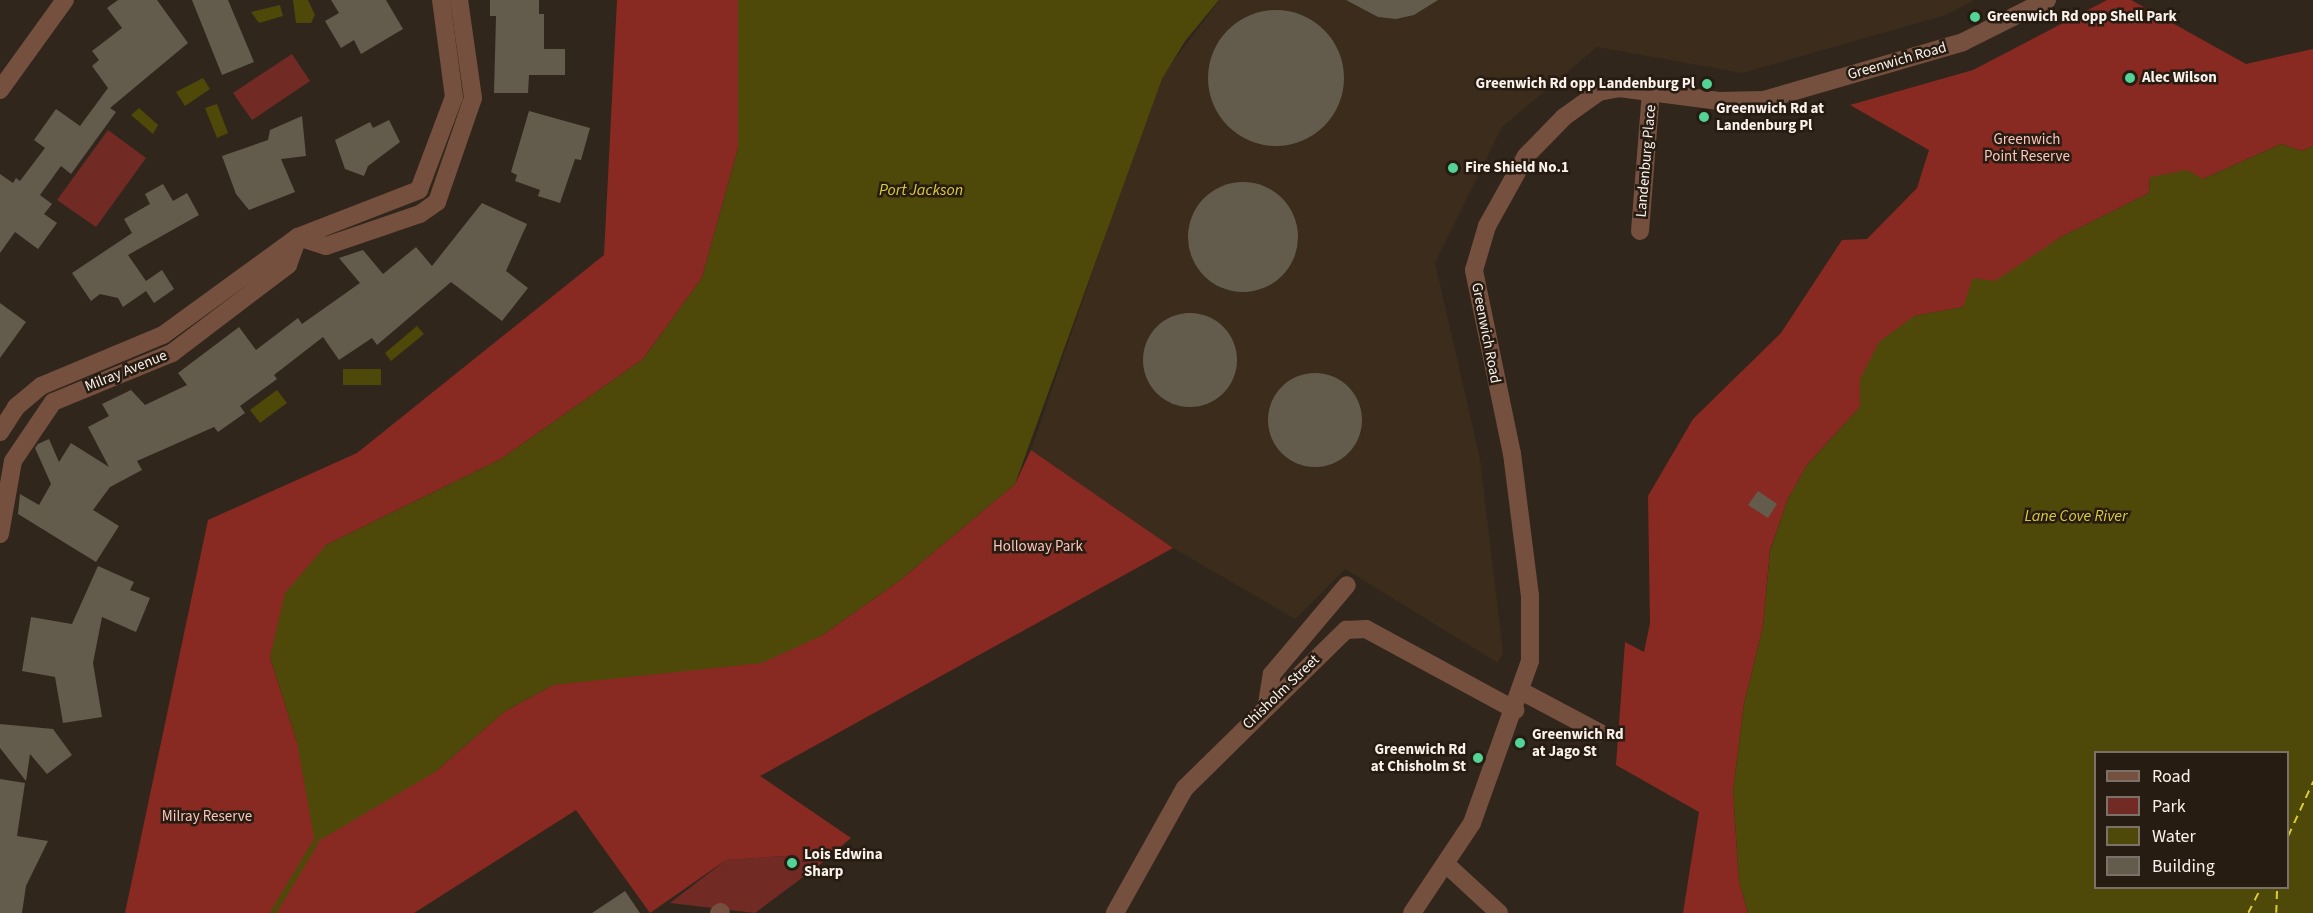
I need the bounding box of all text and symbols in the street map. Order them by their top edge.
place label: Greenwich Rd opp Shell Park [1987,8,2177,26]
marker: Greenwich Rd opp Shell Park [1968,10,1982,24]
street label: Greenwich Road [1845,38,1949,84]
place label: Alec Wilson [2142,69,2217,87]
marker: Alec Wilson [2123,71,2137,85]
place label: Greenwich Rd opp Landenburg Pl [1476,75,1695,93]
marker: Greenwich Rd opp Landenburg Pl [1700,77,1714,91]
place label: Greenwich Rd at Landenburg Pl [1716,99,1824,134]
street label: Landenburg Place [1632,104,1660,218]
marker: Greenwich Rd at Landenburg Pl [1697,110,1711,124]
park label: Greenwich Point Reserve [1984,130,2070,165]
place label: Fire Shield No.1 [1465,159,1569,177]
marker: Fire Shield No.1 [1446,161,1460,175]
water label: Port Jackson [879,180,963,200]
street label: Greenwich Road [1467,281,1505,385]
street label: Milray Avenue [82,346,170,396]
water label: Lane Cove River [2025,506,2127,526]
park label: Holloway Park [993,538,1083,556]
street label: Chisholm Street [1239,651,1323,733]
place label: Greenwich Rd at Jago St [1532,725,1624,760]
marker: Greenwich Rd at Jago St [1513,736,1527,750]
place label: Greenwich Rd at Chisholm St [1371,740,1466,775]
marker: Greenwich Rd at Chisholm St [1471,751,1485,765]
legend [2094,751,2289,889]
text: Road [2152,764,2191,789]
text: Park [2152,794,2186,819]
park label: Milray Reserve [162,808,252,826]
text: Water [2152,824,2196,849]
place label: Lois Edwina Sharp [804,845,883,880]
text: Building [2152,854,2215,879]
marker: Lois Edwina Sharp [785,856,799,870]

